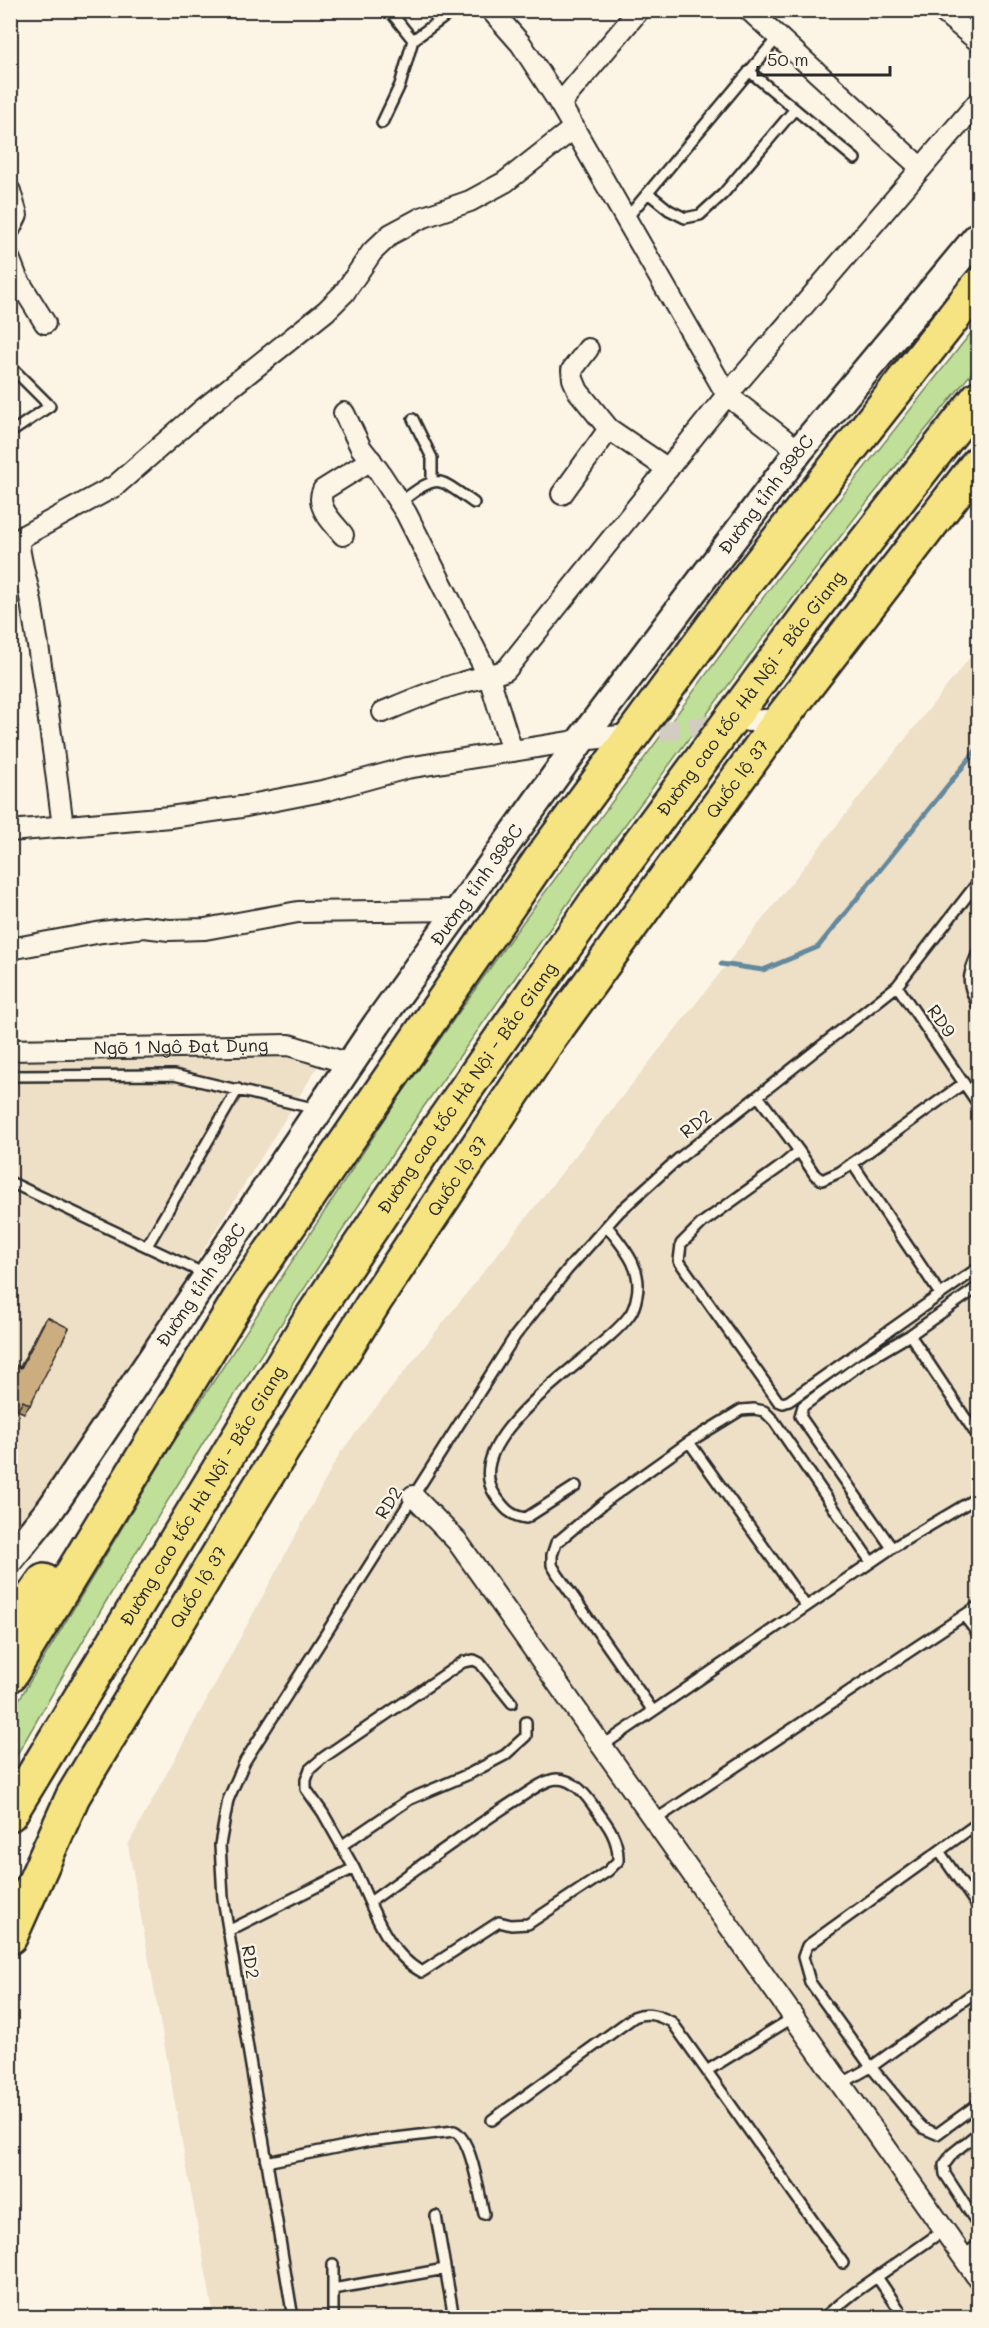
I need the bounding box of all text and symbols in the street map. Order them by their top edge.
scale bar [758,39,890,77]
text: 50 m [767,47,809,71]
street label: Đường tỉnh 398C [712,429,819,559]
street label: Đường cao tốc Hà Nội - Bắc Giang [650,565,850,821]
street label: Quốc lộ 37 [700,734,774,823]
street label: Đường tỉnh 398C [424,819,528,950]
street label: Đường cao tốc Hà Nội - Bắc Giang [371,957,562,1218]
street label: RD9 [922,999,962,1042]
street label: Ngõ 1 Ngô Đạt Dụng [93,1032,269,1060]
street label: RD2 [675,1103,716,1143]
street label: Quốc lộ 37 [421,1131,492,1221]
street label: Đường tỉnh 398C [150,1218,251,1351]
street label: Đường cao tốc Hà Nội - Bắc Giang [114,1361,290,1630]
street label: RD2 [369,1482,407,1523]
street label: Quốc lộ 37 [164,1541,232,1633]
street label: RD2 [236,1943,265,1980]

